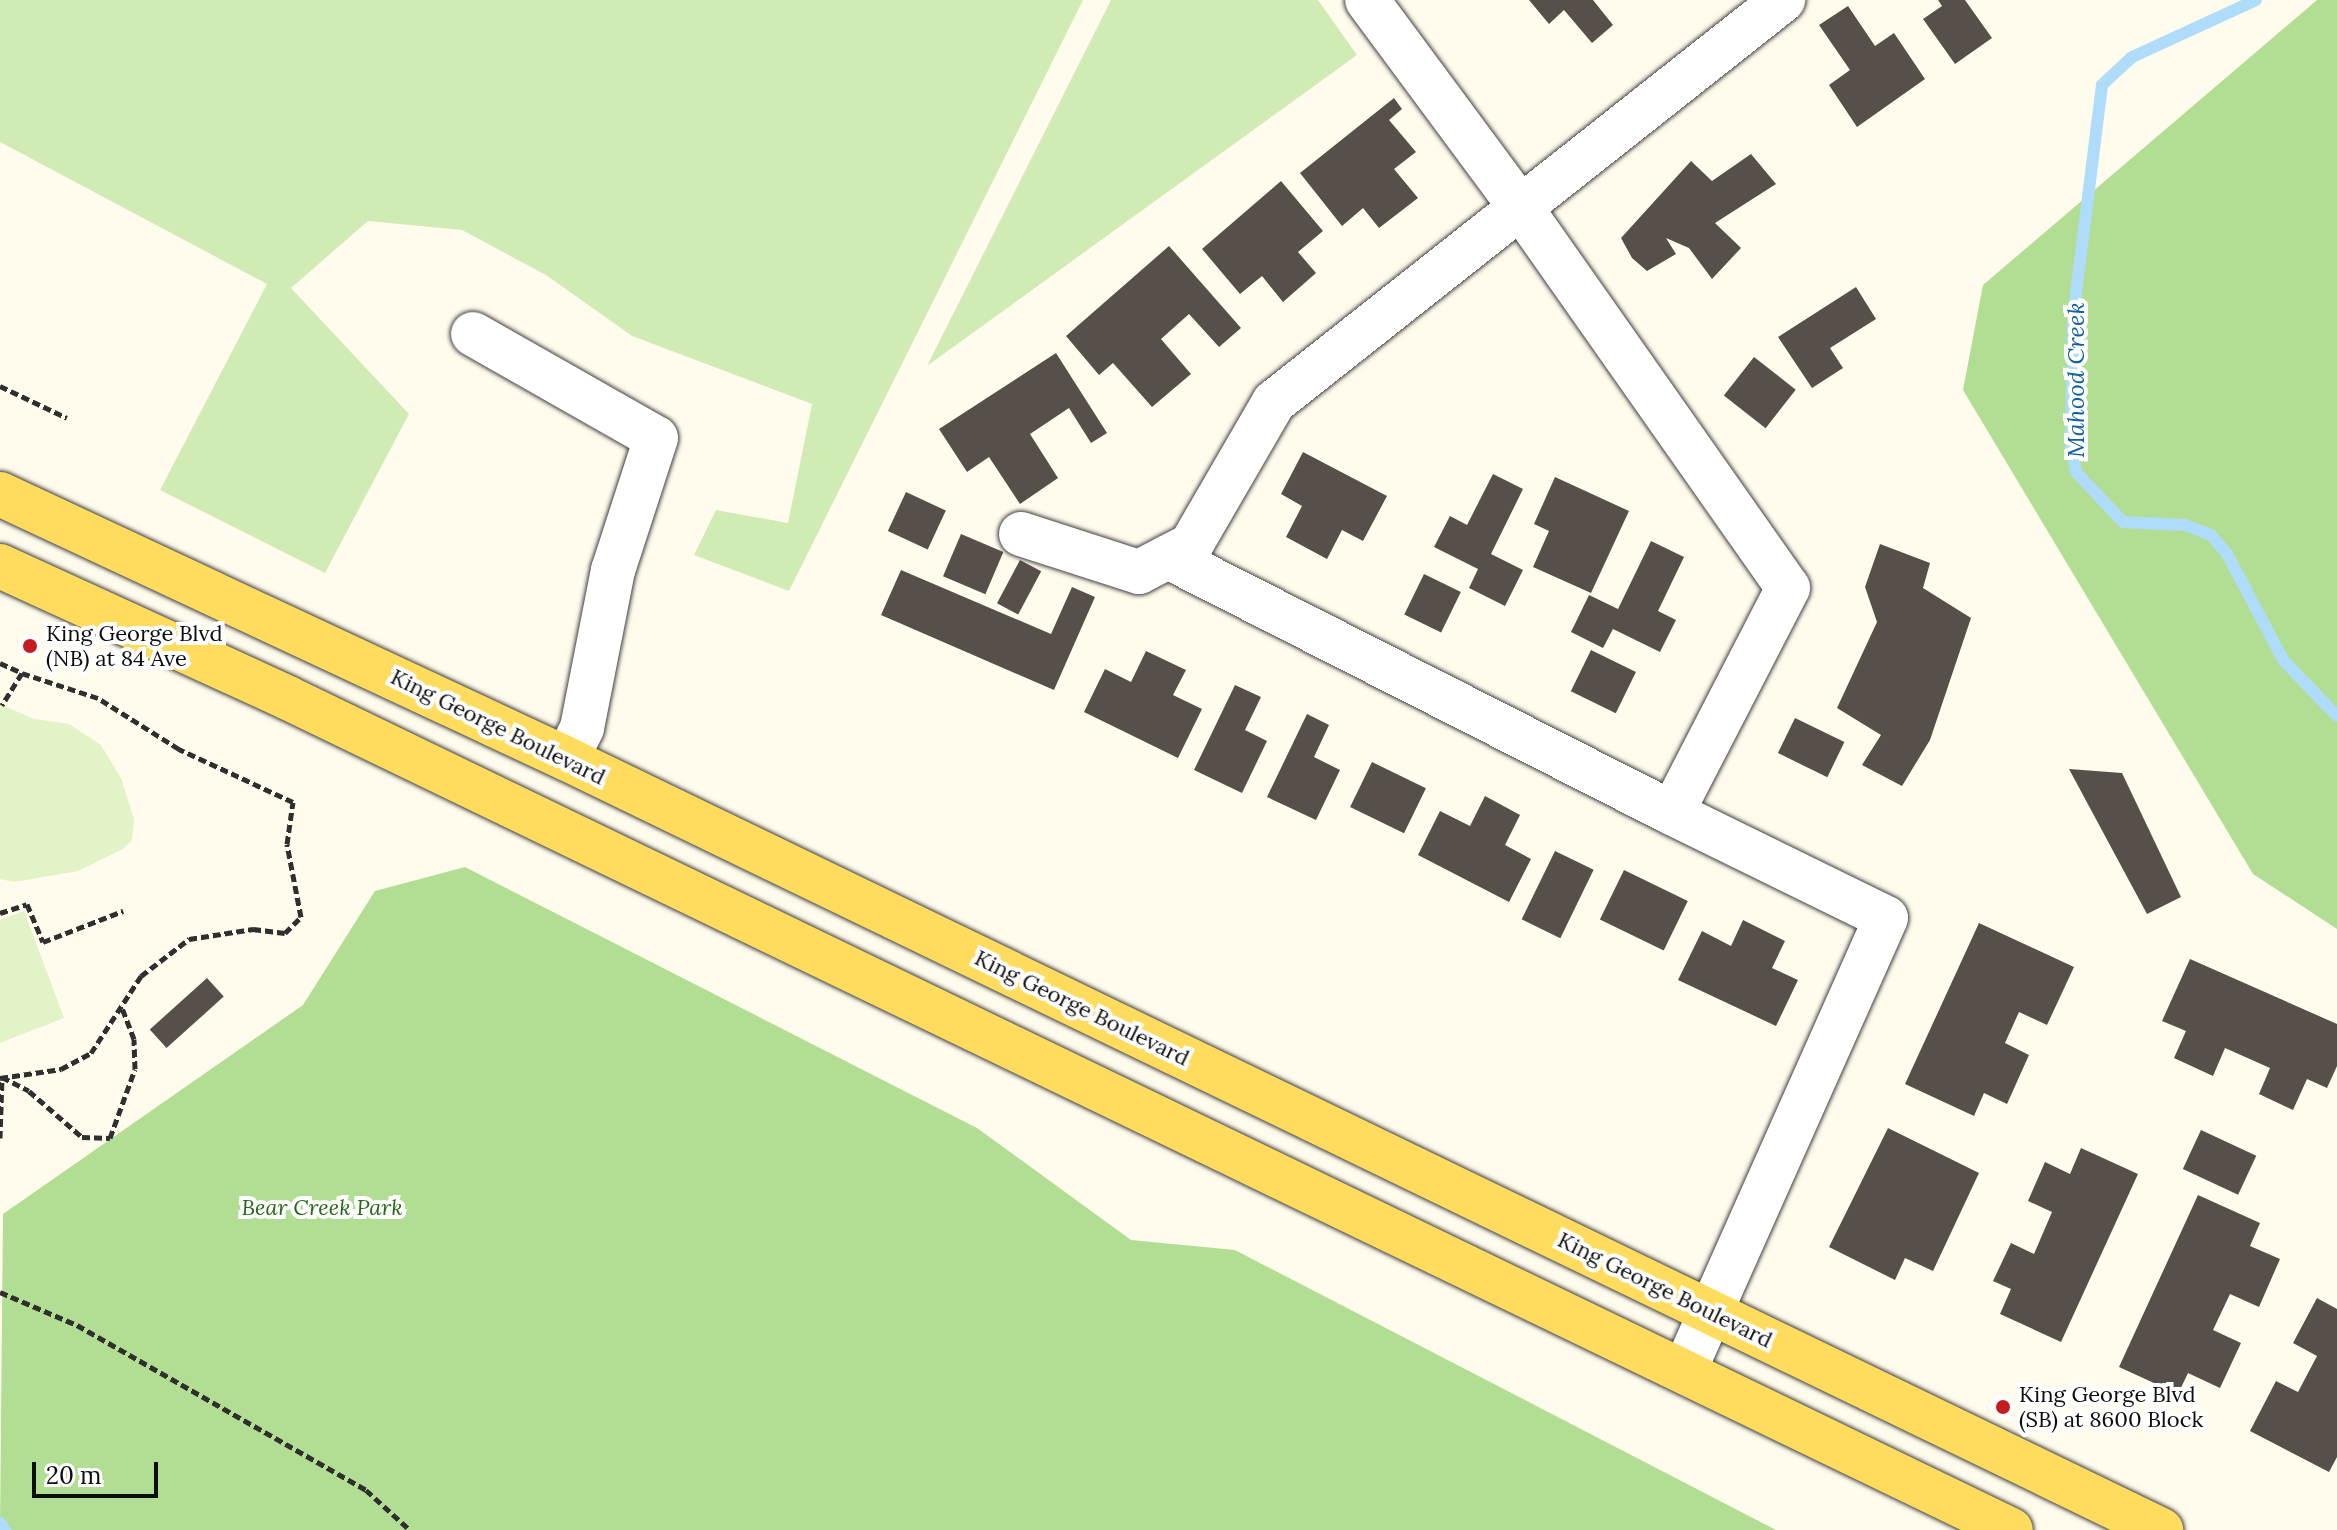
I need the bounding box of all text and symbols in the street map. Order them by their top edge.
water label: Mahood Creek [2062,302,2090,458]
place label: King George Blvd (NB) at 84 Ave [46,620,223,672]
marker: King George Blvd (NB) at 84 Ave [21,637,39,655]
street label: King George Boulevard [386,664,610,790]
street label: King George Boulevard [970,945,1194,1071]
park label: Bear Creek Park [241,1195,403,1221]
street label: King George Boulevard [1553,1227,1777,1353]
place label: King George Blvd (SB) at 8600 Block [2019,1381,2203,1432]
marker: King George Blvd (SB) at 8600 Block [1994,1398,2012,1416]
scale bar [36,1446,162,1496]
text: 20 m [46,1460,102,1491]

